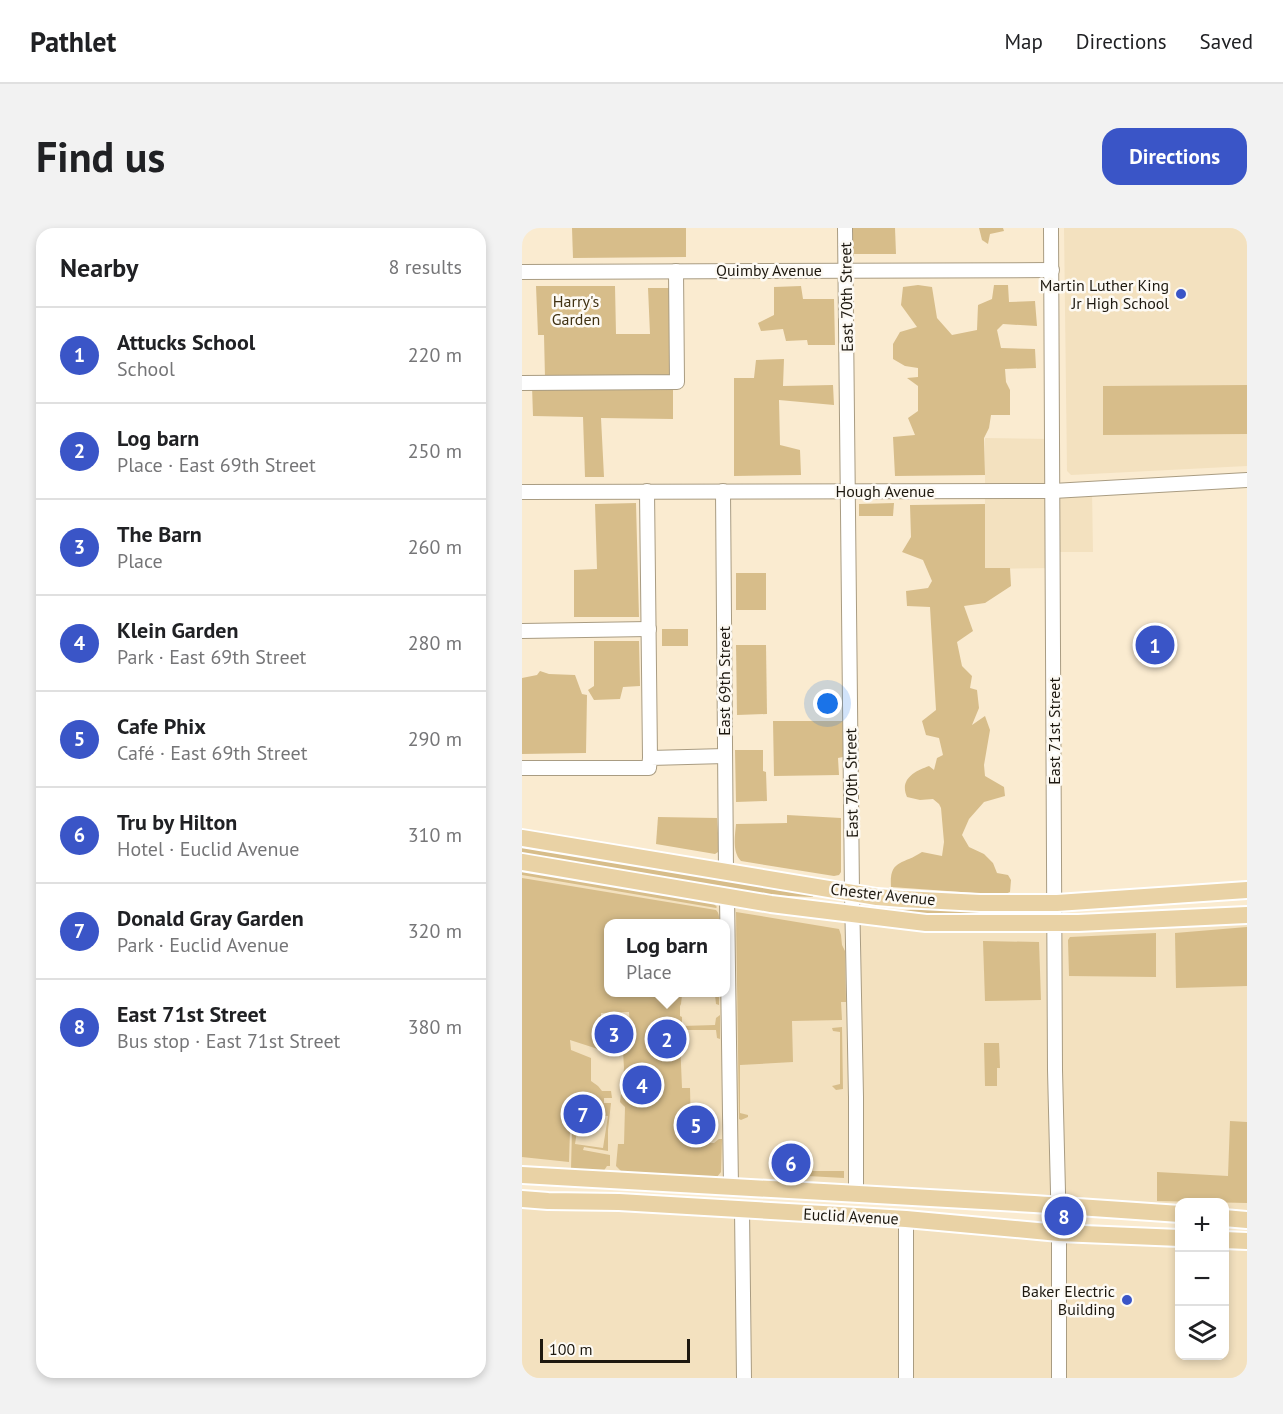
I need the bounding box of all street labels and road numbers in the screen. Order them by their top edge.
street label: East 70th Street [835,241,857,352]
street label: Quimby Avenue [716,260,822,280]
street label: Hough Avenue [835,481,935,501]
street label: East 69th Street [714,626,734,736]
street label: East 71st Street [1044,677,1064,785]
street label: East 70th Street [840,727,862,838]
street label: Chester Avenue [830,879,936,909]
street label: Euclid Avenue [803,1204,899,1228]

